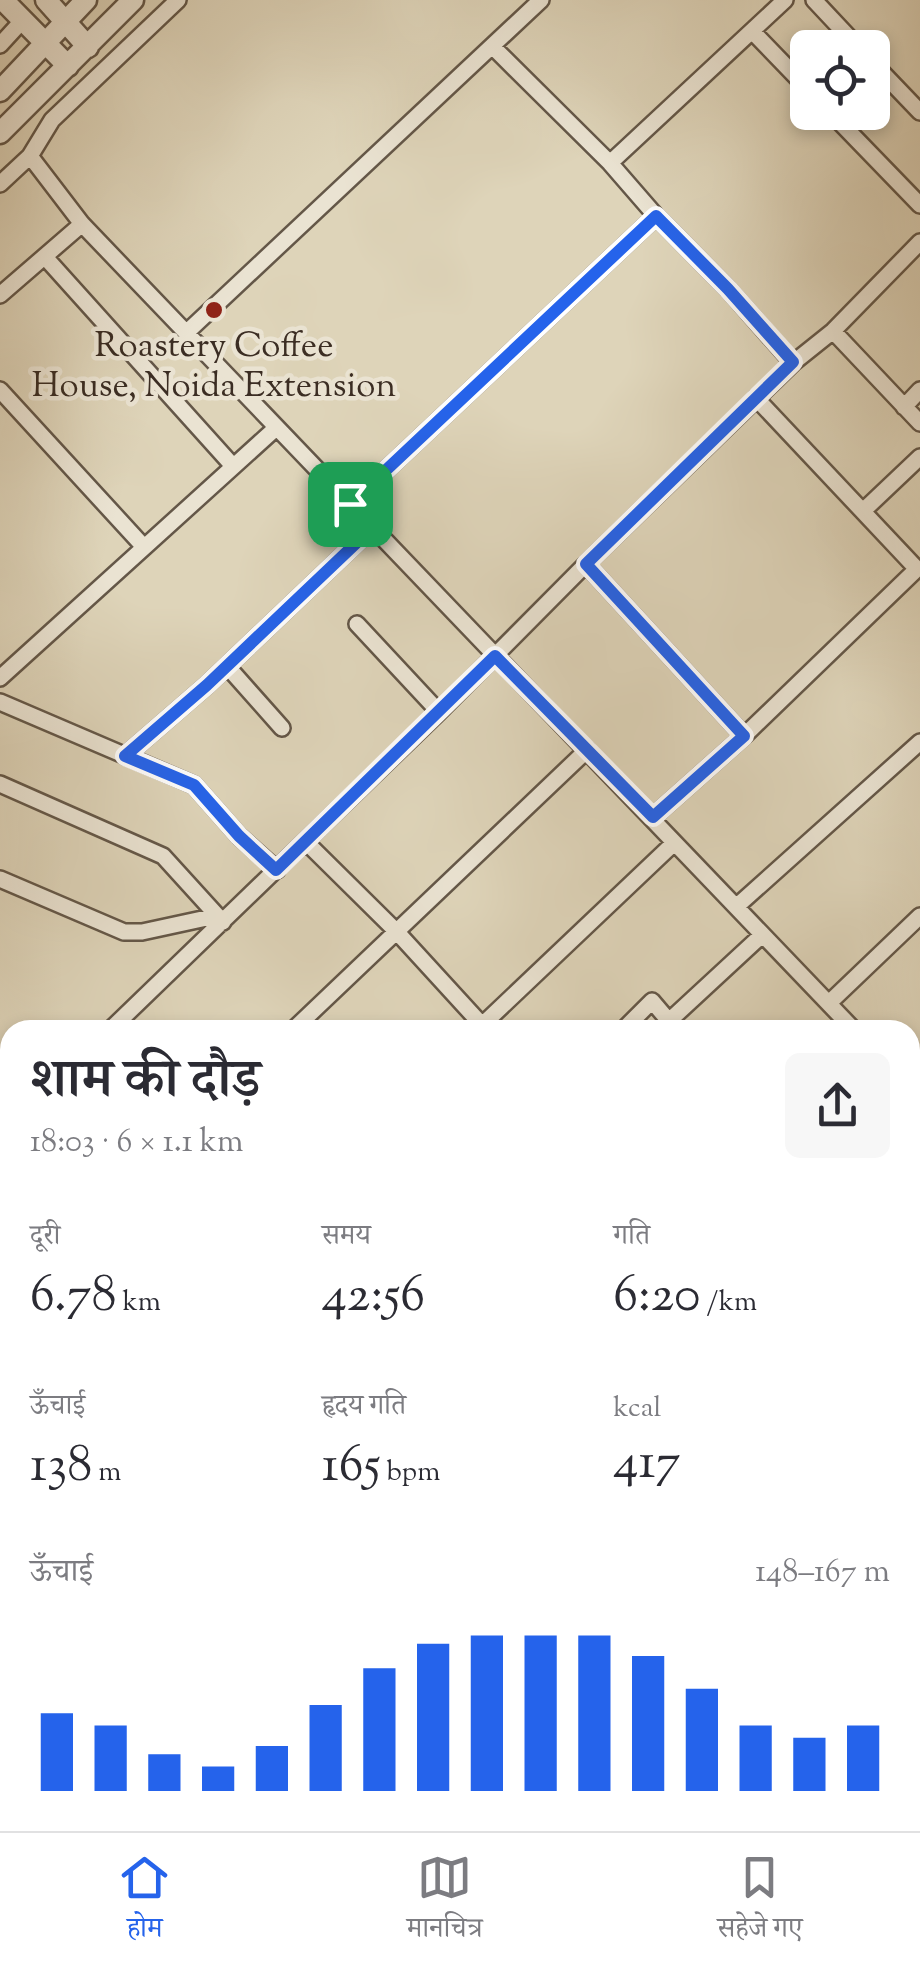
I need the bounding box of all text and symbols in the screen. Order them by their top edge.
map controls [790,30,890,130]
button: locate [790,30,890,130]
marker: Roastery Coffee House, Noida Extension [203,299,225,321]
place label: Roastery Coffee House, Noida Extension [32,322,396,413]
pin [308,462,393,547]
icon: arrive [323,477,378,532]
text: शाम की दौड़ [30,1043,261,1122]
button: share [785,1053,890,1158]
text: 18:03 · 6 × 1.1 km [30,1120,243,1166]
text: दूरी [30,1217,60,1257]
text: समय [322,1217,371,1257]
text: गति [613,1217,650,1257]
text: 6.78 [30,1262,117,1334]
text: 42:56 [322,1262,425,1334]
text: 6:20 [613,1262,701,1334]
text: km [117,1283,161,1323]
text: /km [701,1283,757,1323]
text: ऊँचाई [30,1387,85,1427]
text: हृदय गति [322,1387,406,1427]
text: kcal [613,1389,661,1429]
text: 417 [613,1429,681,1501]
text: 138 [30,1432,92,1504]
text: 165 [322,1432,381,1504]
text: m [92,1453,121,1493]
text: bpm [381,1453,440,1493]
text: ऊँचाई [30,1550,93,1596]
text: 148–167 m [755,1550,890,1596]
tab: होम [117,1850,172,1955]
tab: मानचित्र [407,1850,483,1955]
tab: सहेजे गए [717,1850,803,1955]

